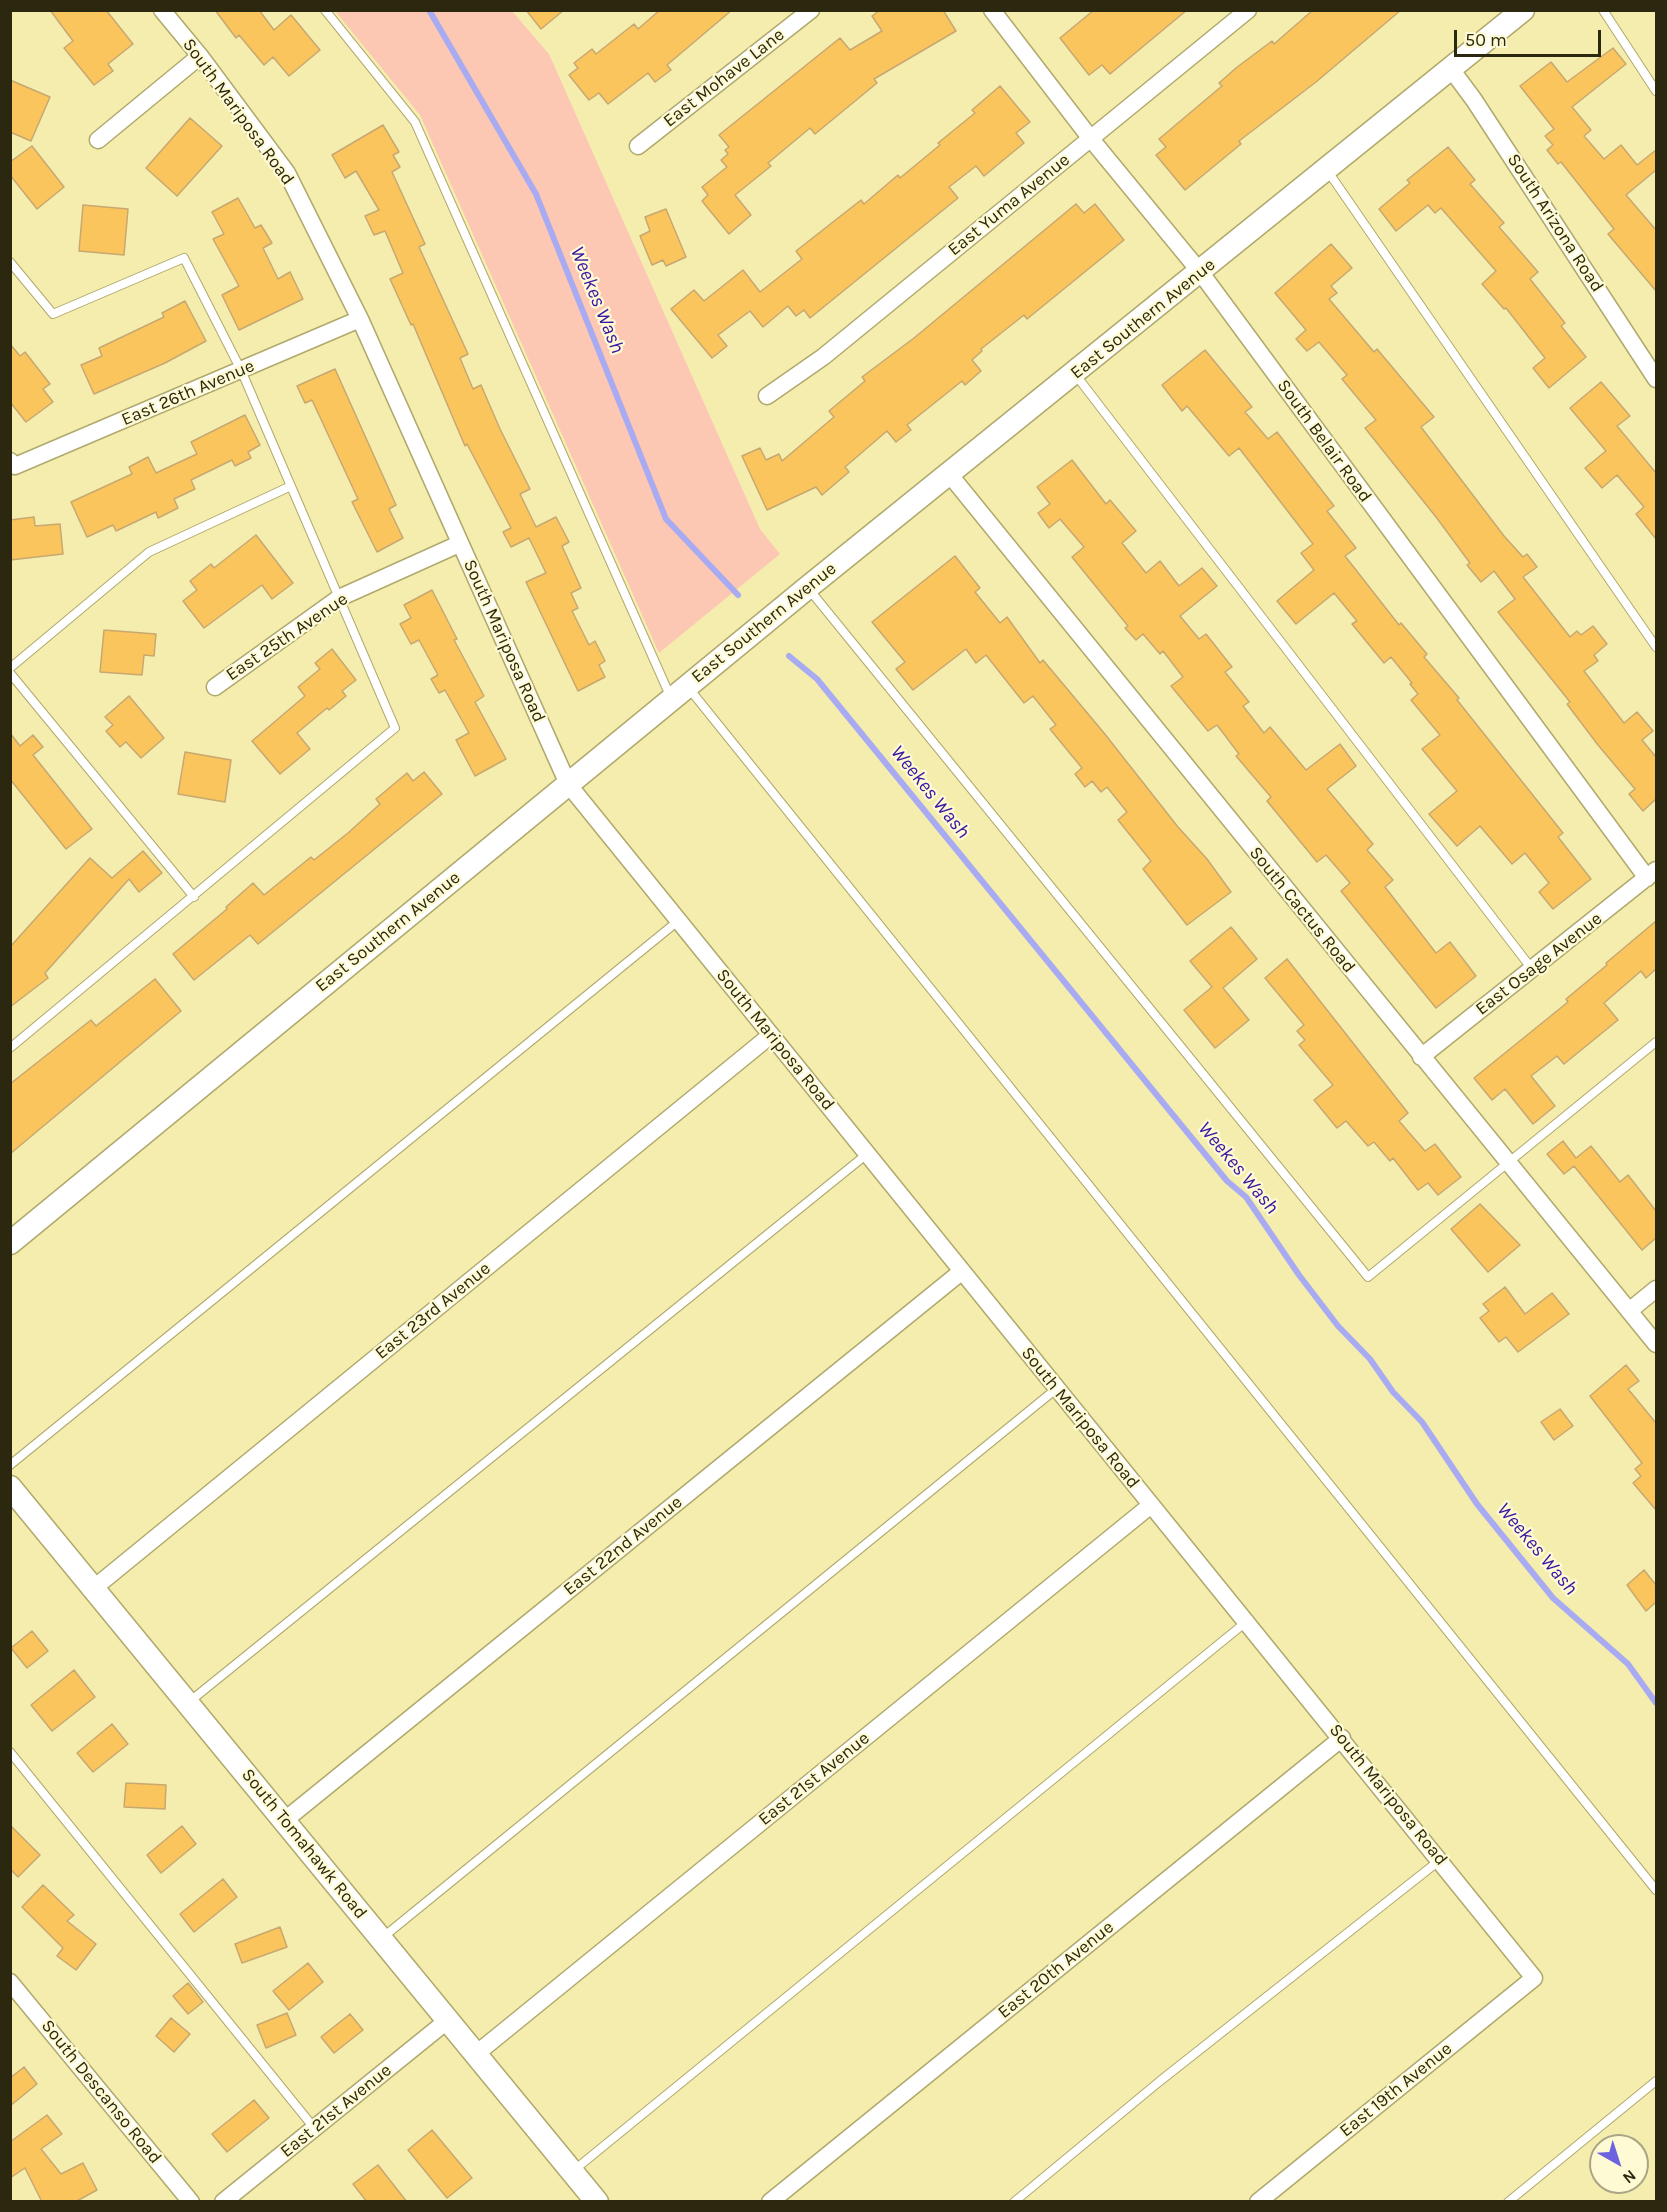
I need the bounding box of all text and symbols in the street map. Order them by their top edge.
scale bar [1457,18,1604,56]
street label: East Mohave Lane [659,24,789,132]
text: 50 m [1465,29,1507,51]
street label: South Mariposa Road [178,34,298,190]
street label: East Yuma Avenue [944,149,1074,261]
street label: South Arizona Road [1502,150,1608,296]
water label: Weekes Wash [565,243,629,357]
street label: East Southern Avenue [1066,254,1220,384]
street label: East 26th Avenue [118,355,258,431]
street label: South Belair Road [1272,375,1376,507]
street label: South Mariposa Road [458,556,550,726]
street label: East Southern Avenue [687,558,841,688]
street label: East 25th Avenue [222,588,352,686]
water label: Weekes Wash [885,741,975,843]
street label: South Cactus Road [1244,842,1360,978]
street label: East Southern Avenue [311,867,465,997]
street label: East Osage Avenue [1472,908,1606,1020]
street label: South Mariposa Road [711,965,839,1115]
water label: Weekes Wash [1192,1117,1284,1219]
street label: East 23rd Avenue [371,1258,495,1364]
street label: South Mariposa Road [1016,1343,1144,1493]
street label: East 22nd Avenue [559,1492,687,1600]
water label: Weekes Wash [1491,1498,1583,1600]
street label: South Mariposa Road [1324,1720,1452,1870]
street label: East 21st Avenue [754,1728,874,1830]
street label: South Tomahawk Road [237,1764,371,1924]
street label: East 20th Avenue [994,1917,1118,2023]
street label: South Descanso Road [36,2016,166,2168]
street label: East 19th Avenue [1336,2038,1456,2142]
street label: East 21st Avenue [276,2060,396,2162]
north arrow [1589,2134,1649,2194]
text: N [1619,2166,1640,2188]

